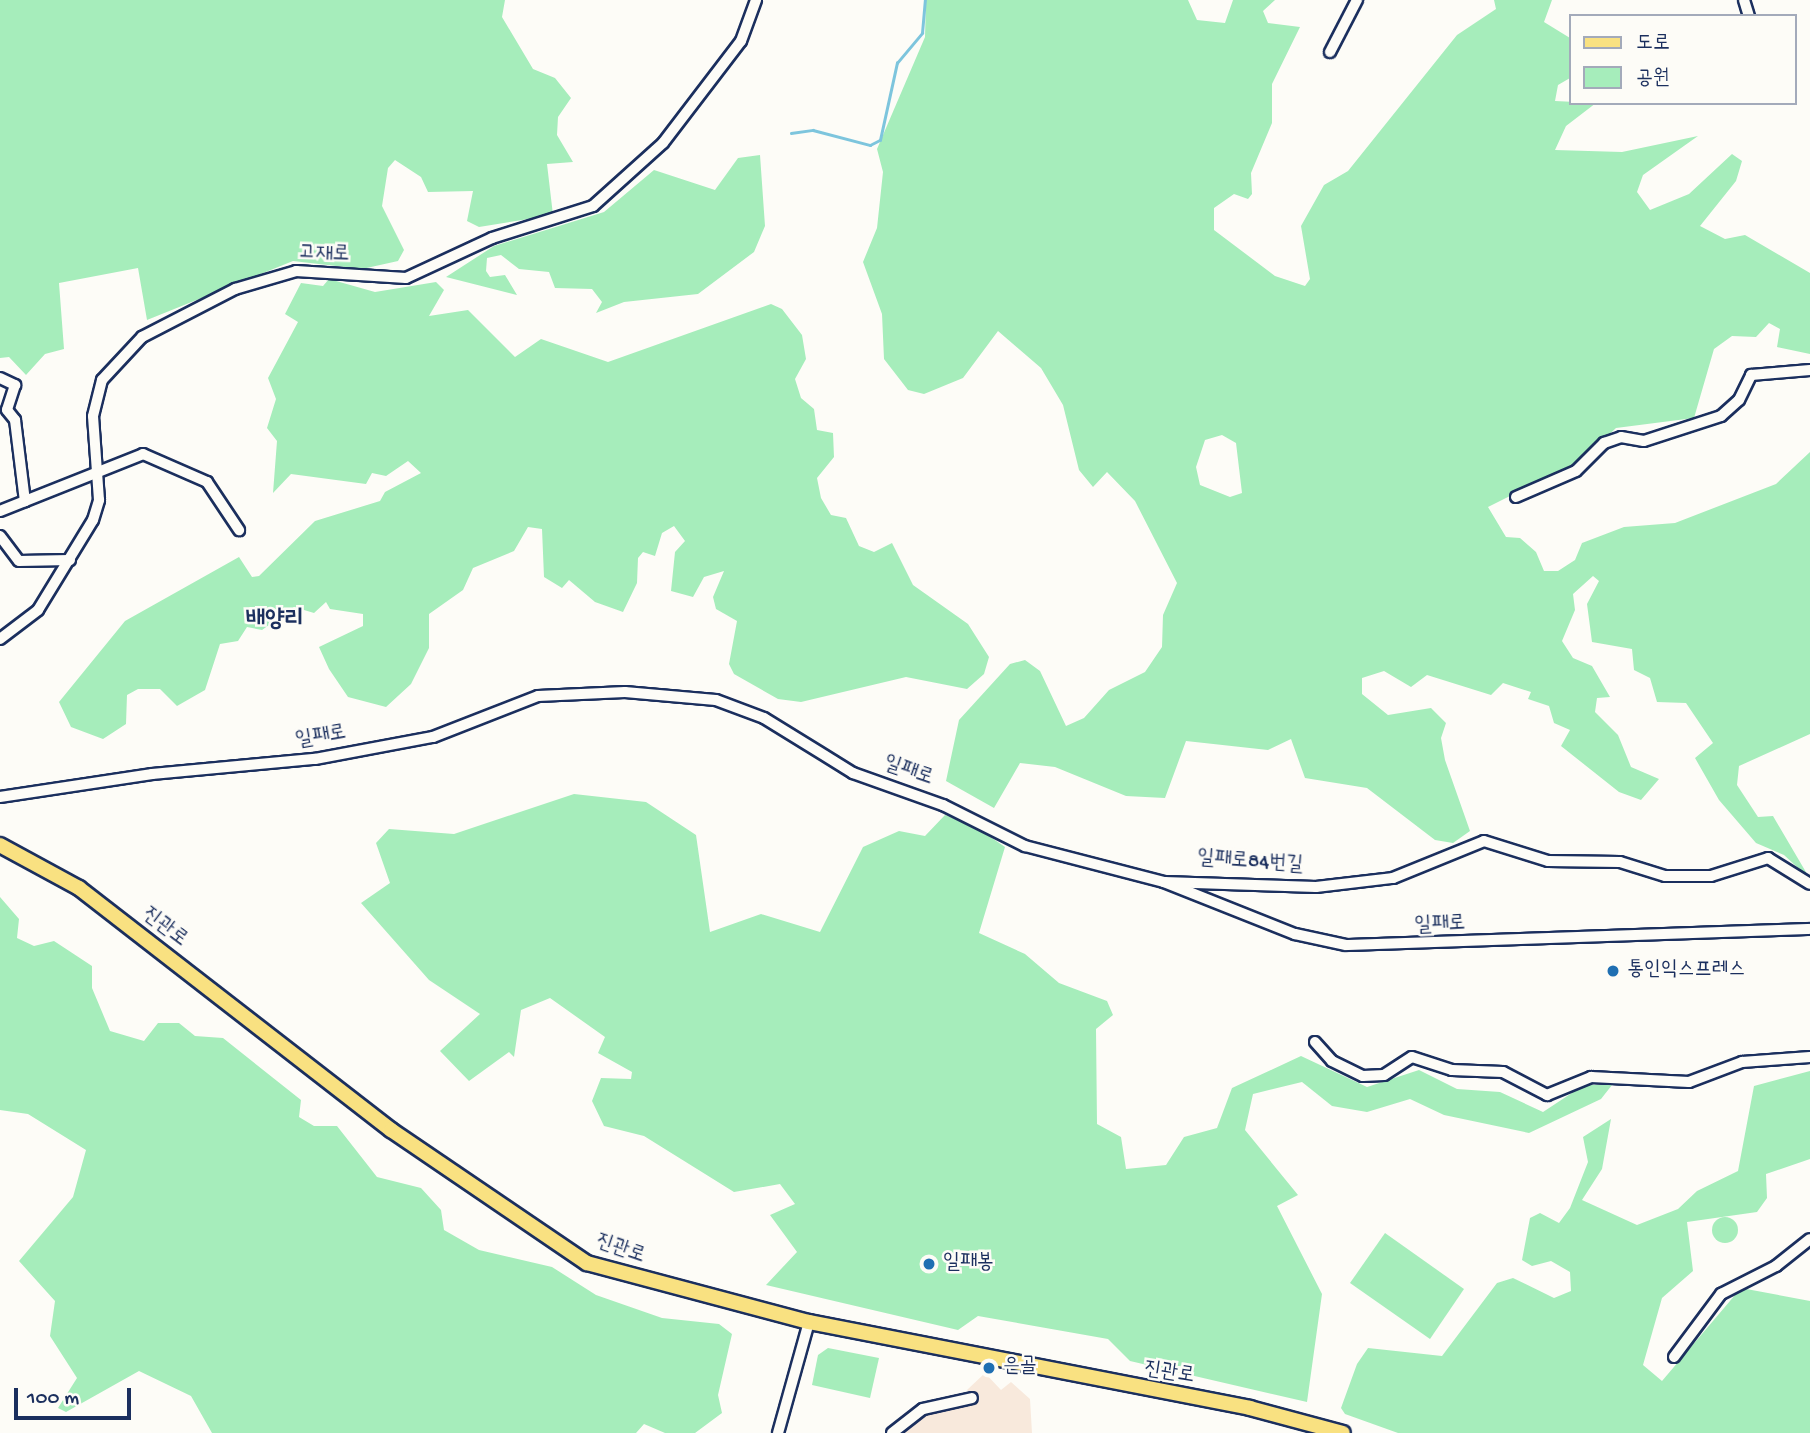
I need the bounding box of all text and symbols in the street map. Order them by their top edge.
legend [1568,14,1796,105]
text: 도로 [1636,32,1670,57]
text: 공원 [1636,67,1670,92]
street label: 고재로 [298,242,350,268]
district label: 배양리 [246,607,304,635]
street label: 일패로 [294,721,348,755]
street label: 일패로 [880,752,936,792]
street label: 일패로84번길 [1196,847,1304,879]
street label: 진관로 [136,903,192,953]
street label: 일패로 [1414,912,1466,940]
place label: 통인익스프레스 [1627,958,1745,984]
marker: 통인익스프레스 [1605,963,1621,979]
street label: 진관로 [592,1230,648,1270]
place label: 일패봉 [943,1251,994,1277]
marker: 일패봉 [921,1256,937,1272]
place label: 은골 [1003,1355,1037,1381]
street label: 진관로 [1142,1358,1196,1390]
marker: 은골 [981,1360,997,1376]
scale bar [18,1374,135,1418]
text: 100 m [27,1387,79,1412]

